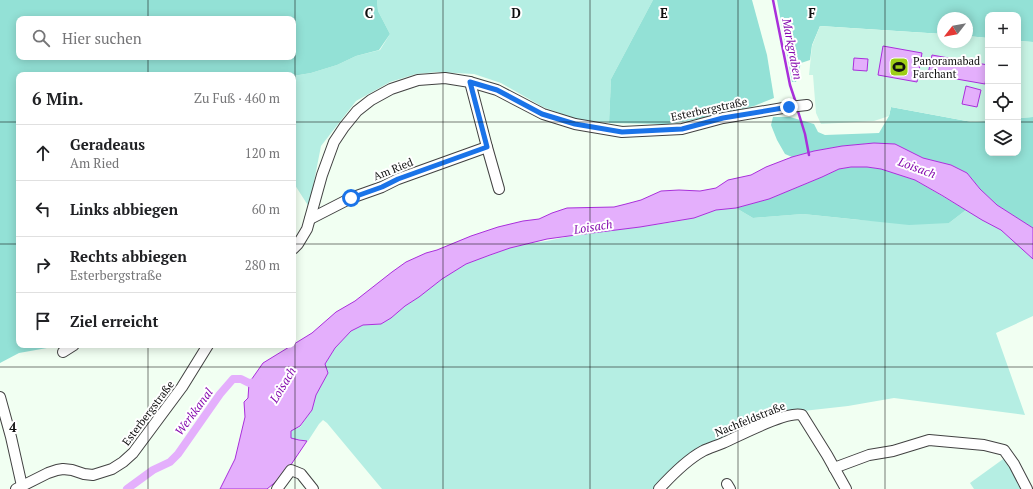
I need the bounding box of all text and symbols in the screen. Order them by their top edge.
text: C [365,4,373,22]
text: D [511,4,521,22]
text: E [660,4,668,22]
text: F [808,4,816,22]
north arrow [937,12,973,48]
map controls [985,12,1021,156]
button: + [985,12,1021,48]
search box [16,16,296,60]
water label: Markgraben [779,16,806,81]
icon: search [30,27,52,49]
text: Hier suchen [62,28,142,48]
button: − [985,48,1021,84]
place label: Panoramabad Farchant [913,54,980,81]
sports icon: Panoramabad Farchant [888,56,910,78]
button: locate [985,84,1021,120]
text: 6 Min. [32,87,84,110]
text: Zu Fuß · 460 m [194,89,280,107]
street label: Esterbergstraße [670,94,749,124]
route end [780,98,798,116]
button: layers [985,120,1021,156]
text: Geradeaus [70,134,145,154]
icon: ahead [32,142,54,164]
text: 120 m [245,144,280,162]
water label: Loisach [895,153,938,181]
text: Am Ried [70,154,119,172]
street label: Am Ried [371,155,415,183]
route start [342,189,360,207]
icon: left [32,198,54,220]
text: Links abbiegen [70,199,178,219]
text: 60 m [252,200,280,218]
water label: Loisach [572,216,613,237]
text: Rechts abbiegen [70,246,187,266]
icon: right [32,254,54,276]
text: 280 m [245,256,280,274]
text: Esterbergstraße [70,266,162,284]
icon: arrive [32,310,54,332]
text: Ziel erreicht [70,311,158,331]
water label: Loisach [266,364,299,406]
street label: Esterbergstraße [119,377,177,448]
water label: Werkkanal [171,385,216,438]
street label: Nachfeldstraße [713,398,788,440]
text: 4 [9,418,17,436]

